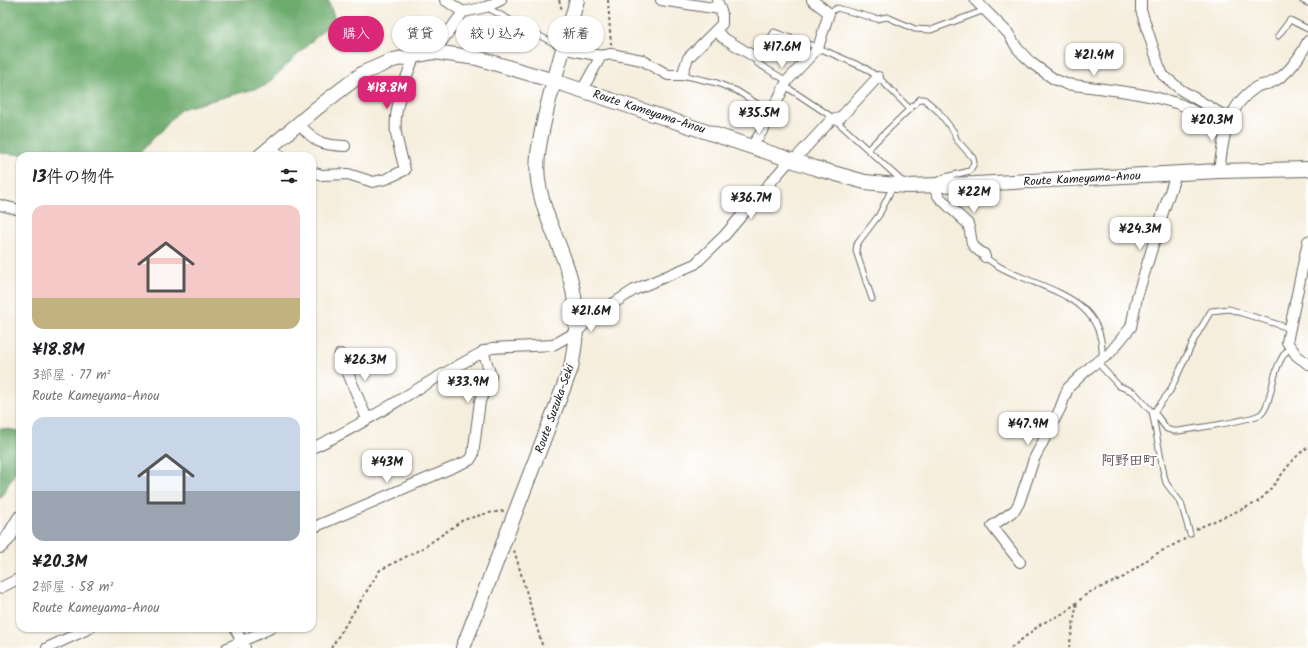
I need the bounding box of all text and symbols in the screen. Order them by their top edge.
chip: 購入 [328,16,384,52]
chip: 賃貸 [392,16,448,52]
chip: 絞り込み [456,16,540,52]
chip: 新着 [548,16,604,52]
pin: ¥17.6M [749,35,815,69]
text: ¥17.6M [763,37,801,58]
pin: ¥21.4M [1061,43,1127,77]
text: ¥21.4M [1074,45,1114,66]
pin: ¥18.8M [354,76,420,110]
text: ¥18.8M [367,78,407,99]
street label: Route Kameyama-Anou [590,85,708,139]
pin: ¥35.5M [726,101,792,135]
text: ¥35.5M [738,103,780,124]
pin: ¥20.3M [1179,108,1245,142]
text: ¥20.3M [1191,110,1233,131]
text: 13件の物件 [32,164,114,191]
icon: filters [278,165,300,187]
street label: Route Kameyama-Anou [1023,166,1141,192]
pin: ¥22M [950,180,998,214]
text: ¥22M [958,182,990,203]
pin: ¥36.7M [718,186,784,220]
text: ¥36.7M [730,188,772,209]
pin: ¥24.3M [1107,217,1173,251]
text: ¥24.3M [1119,219,1161,240]
icon: home [130,231,202,303]
pin: ¥21.6M [558,299,624,333]
text: ¥21.6M [571,301,611,322]
text: ¥18.8M [32,337,85,364]
pin: ¥26.3M [332,348,398,382]
text: ¥26.3M [344,350,386,371]
street label: Route Suzuka-Seki [530,361,580,456]
text: 3部屋 · 77 m² [32,365,110,386]
pin: ¥33.9M [435,370,501,404]
text: ¥33.9M [447,372,489,393]
text: Route Kameyama-Anou [32,386,159,407]
pin: ¥47.9M [995,412,1061,446]
text: ¥47.9M [1008,414,1048,435]
icon: home [130,443,202,515]
pin: ¥43M [363,450,411,484]
district label: 阿野田町 [1101,450,1157,472]
text: ¥43M [371,452,403,473]
text: ¥20.3M [32,549,87,576]
text: 2部屋 · 58 m² [32,577,113,598]
text: Route Kameyama-Anou [32,598,159,619]

